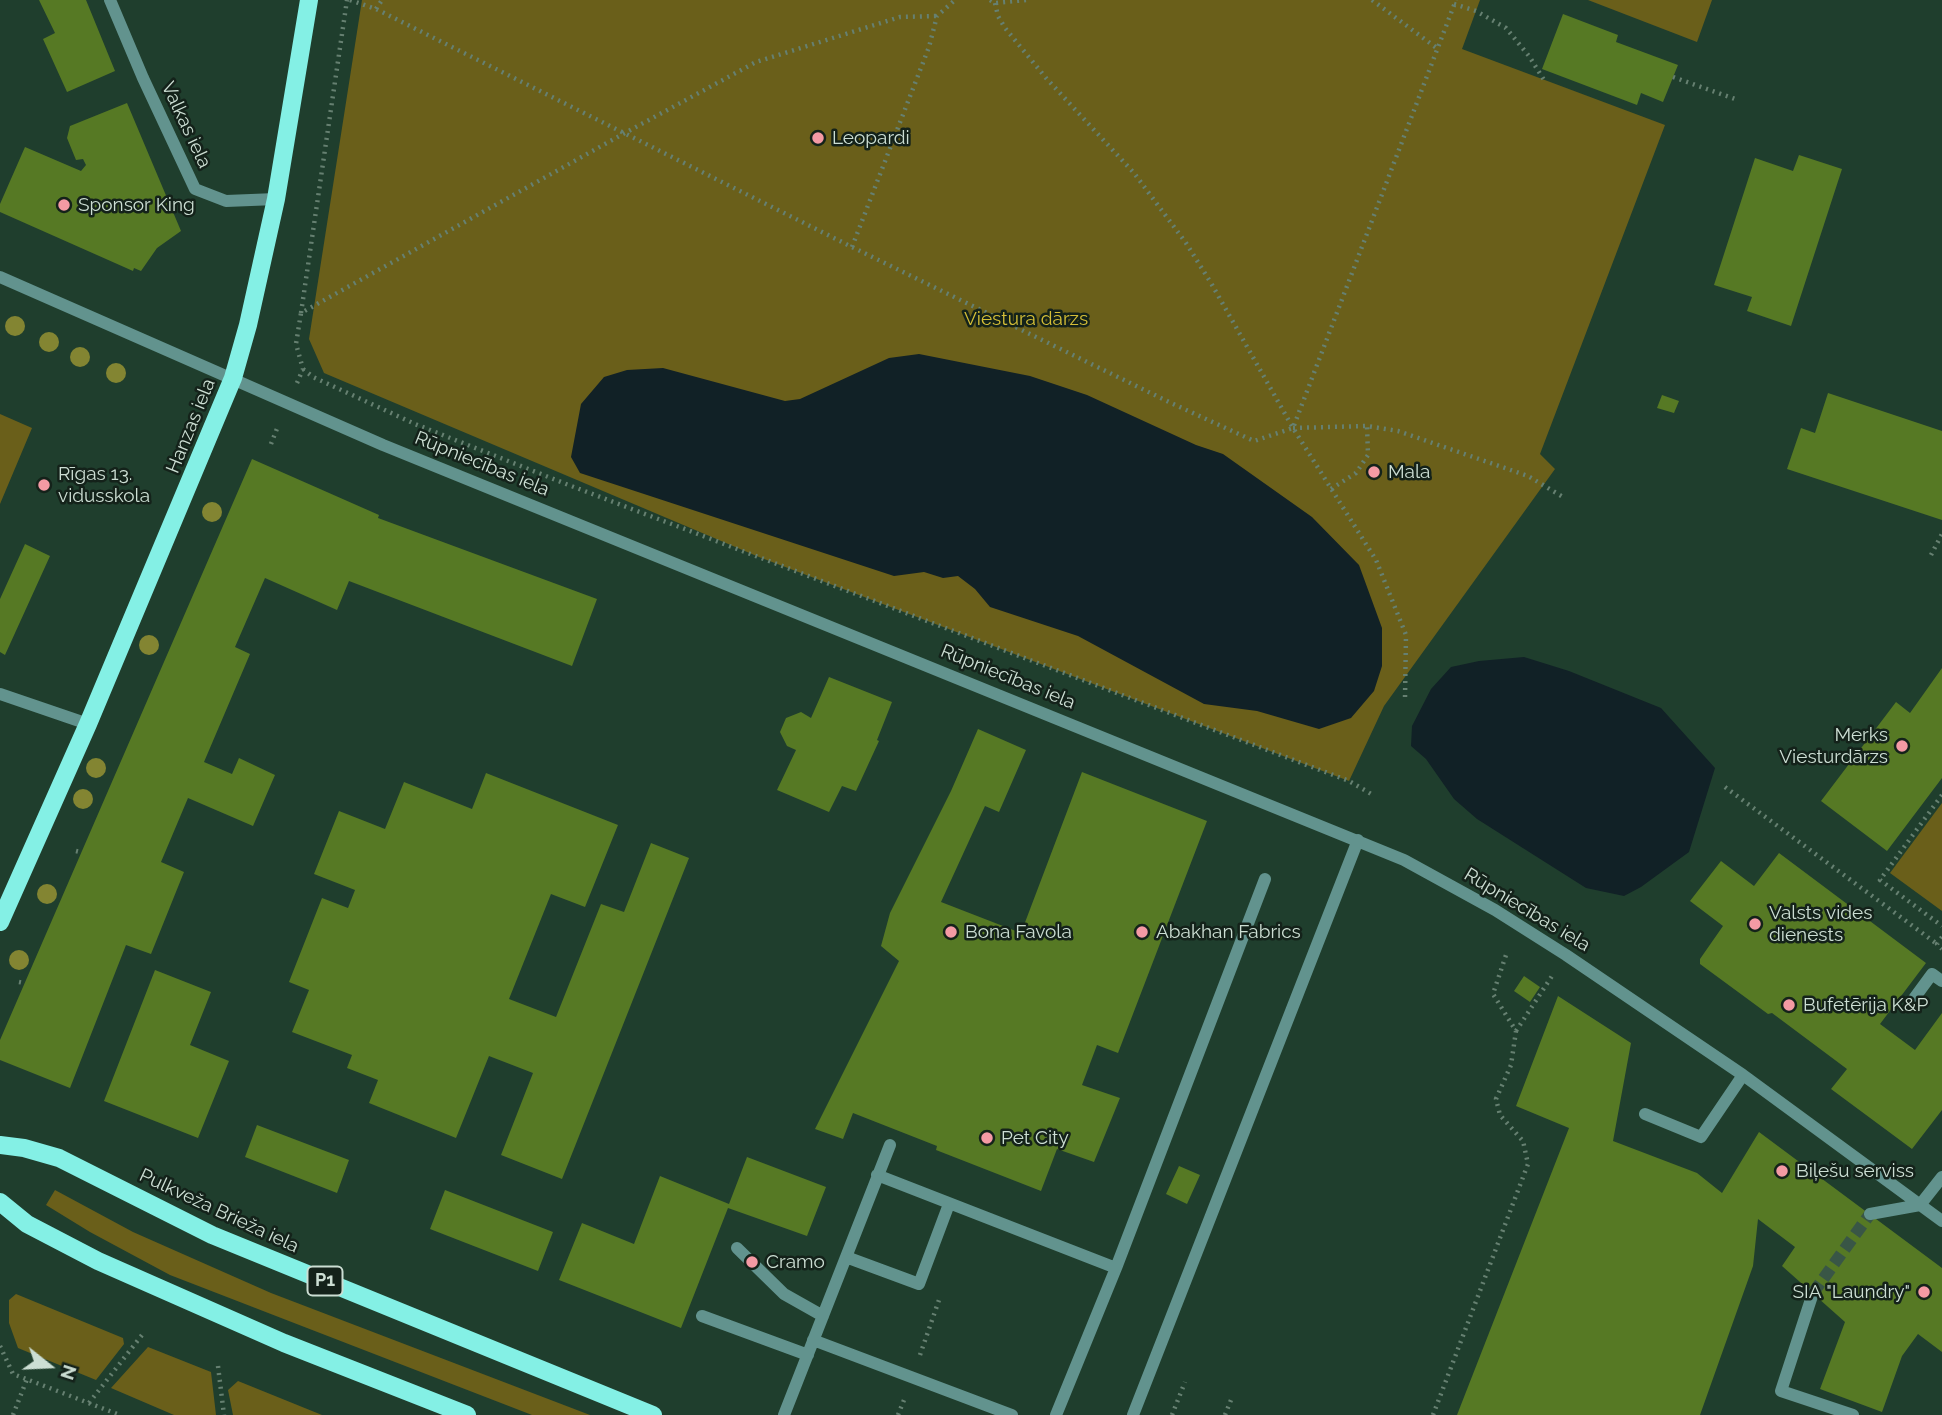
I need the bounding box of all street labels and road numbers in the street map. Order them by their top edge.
street label: Valkas iela [156,78,216,172]
street label: Hanzas iela [162,375,220,477]
street label: Rūpniecības iela [411,427,553,501]
street label: Rūpniecības iela [937,640,1079,714]
street label: Rūpniecības iela [1460,863,1594,957]
street label: Pulkveža Brieža iela [136,1164,302,1258]
road number: P1 [308,1266,342,1296]

